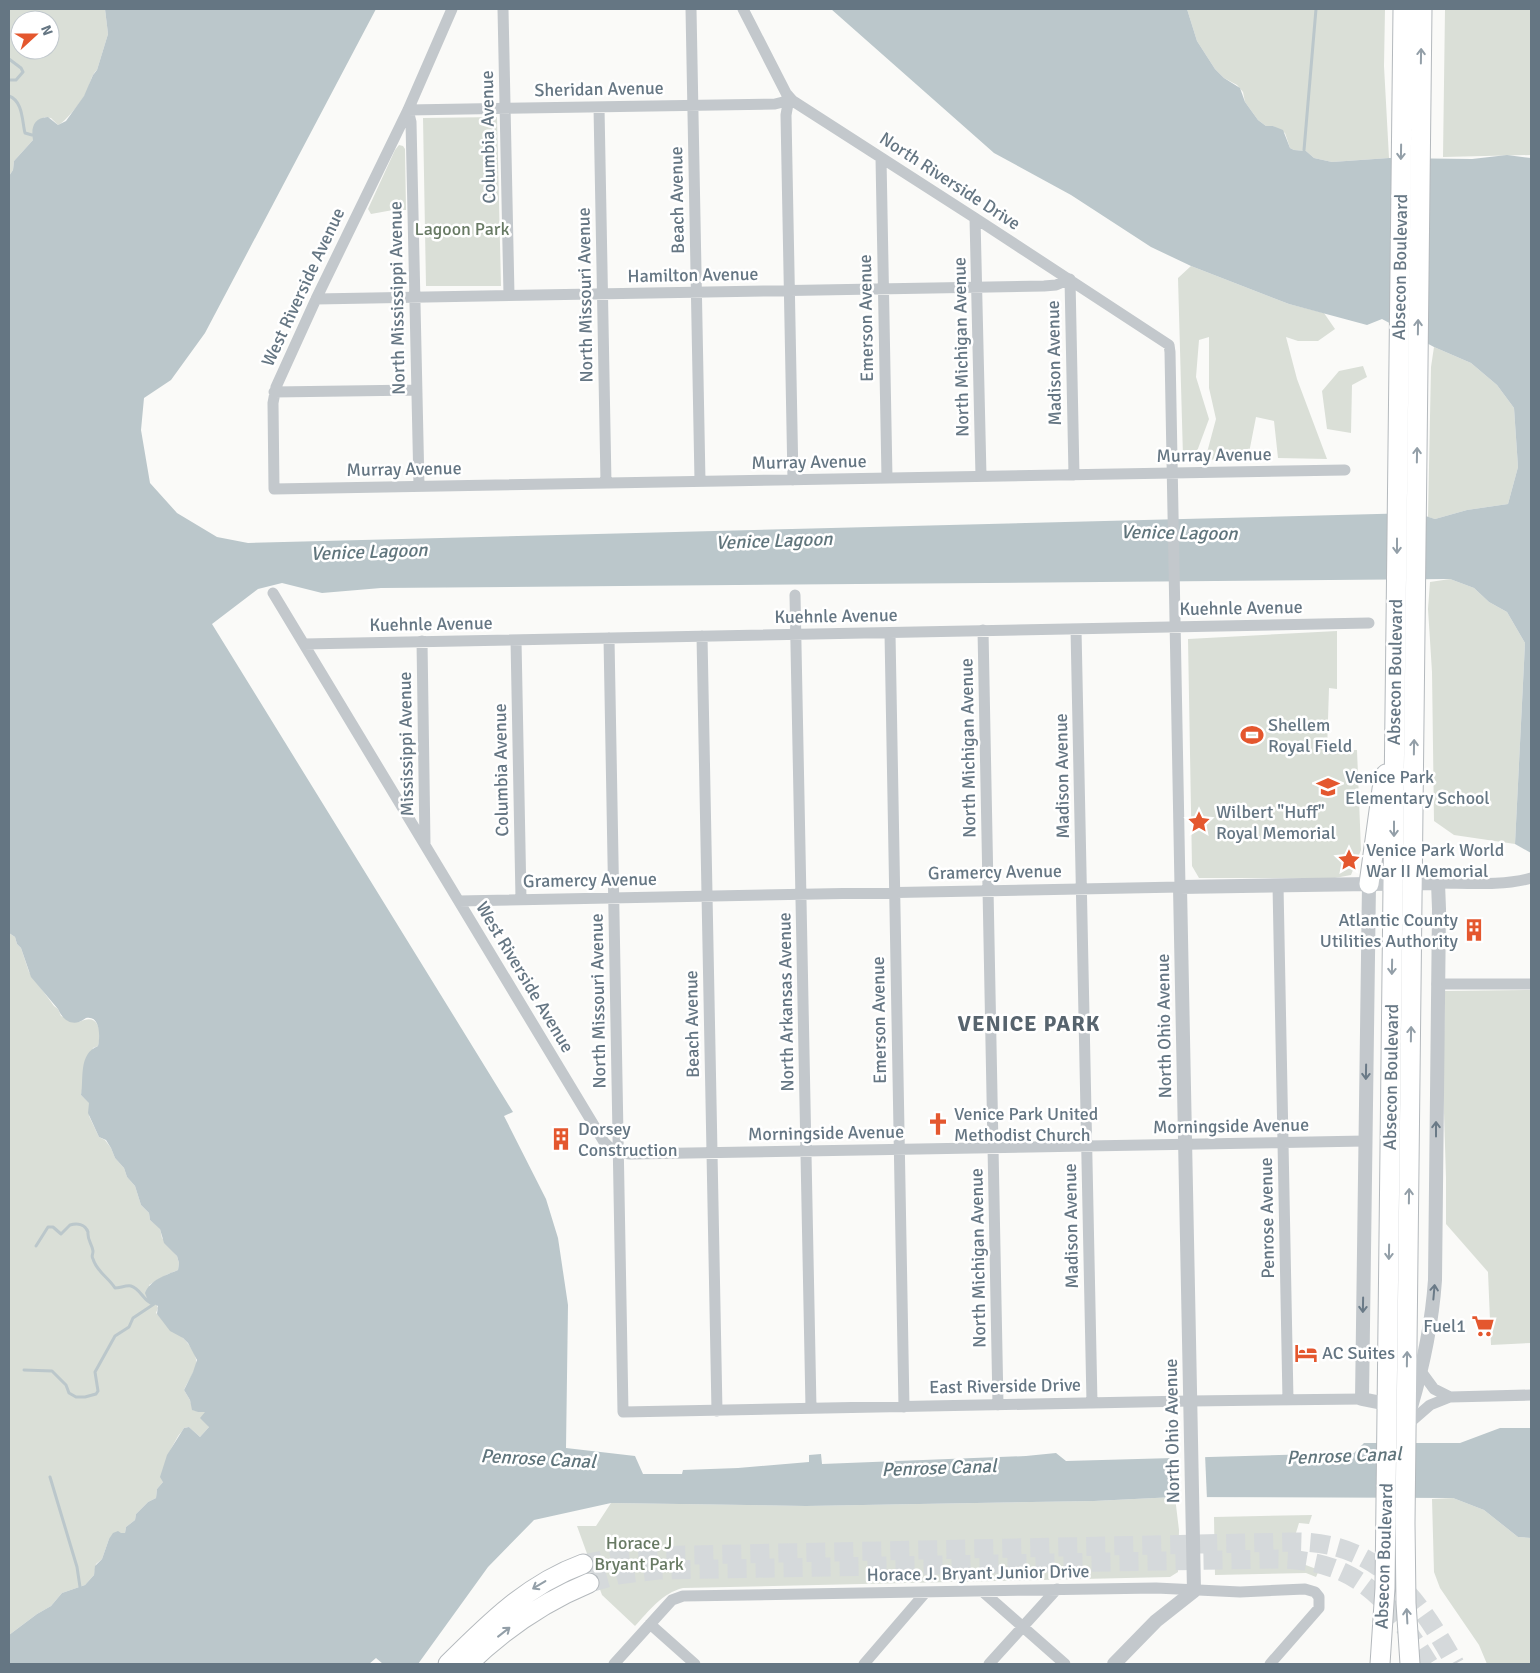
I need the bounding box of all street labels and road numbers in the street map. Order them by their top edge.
street label: Columbia Avenue [476,70,500,204]
street label: Sheridan Avenue [534,77,664,101]
street label: North Riverside Drive [876,127,1024,235]
street label: Beach Avenue [665,146,689,254]
street label: Absecon Boulevard [1388,194,1412,340]
street label: North Mississippi Avenue [384,201,410,395]
street label: West Riverside Avenue [257,204,349,370]
street label: North Missouri Avenue [572,207,598,383]
street label: Emerson Avenue [854,254,878,382]
street label: North Michigan Avenue [948,257,974,437]
street label: Hamilton Avenue [627,263,759,287]
street label: Madison Avenue [1042,300,1066,426]
street label: Murray Avenue [1156,443,1272,467]
street label: Murray Avenue [751,450,867,474]
street label: Murray Avenue [346,457,462,481]
street label: Kuehnle Avenue [1179,596,1303,620]
street label: Absecon Boulevard [1383,599,1407,745]
street label: Kuehnle Avenue [774,604,898,628]
street label: Kuehnle Avenue [369,612,493,636]
street label: North Michigan Avenue [955,658,981,838]
street label: Mississippi Avenue [394,671,418,817]
street label: Columbia Avenue [489,703,513,837]
street label: Madison Avenue [1050,713,1074,839]
street label: Gramercy Avenue [928,860,1062,884]
street label: Gramercy Avenue [523,868,657,892]
street label: West Riverside Avenue [471,897,579,1057]
street label: North Arkansas Avenue [773,912,799,1092]
street label: North Missouri Avenue [585,913,611,1089]
street label: North Ohio Avenue [1152,953,1176,1099]
street label: Emerson Avenue [867,956,891,1084]
street label: Beach Avenue [680,970,704,1078]
street label: Absecon Boulevard [1379,1004,1403,1150]
street label: Morningside Avenue [1153,1114,1309,1138]
street label: Morningside Avenue [748,1121,904,1145]
street label: Penrose Avenue [1255,1157,1279,1279]
street label: Madison Avenue [1059,1163,1083,1289]
street label: North Michigan Avenue [965,1168,991,1348]
street label: North Ohio Avenue [1160,1358,1184,1504]
street label: East Riverside Drive [929,1374,1081,1398]
street label: Absecon Boulevard [1370,1483,1398,1629]
street label: Horace J. Bryant Junior Drive [866,1560,1090,1586]

